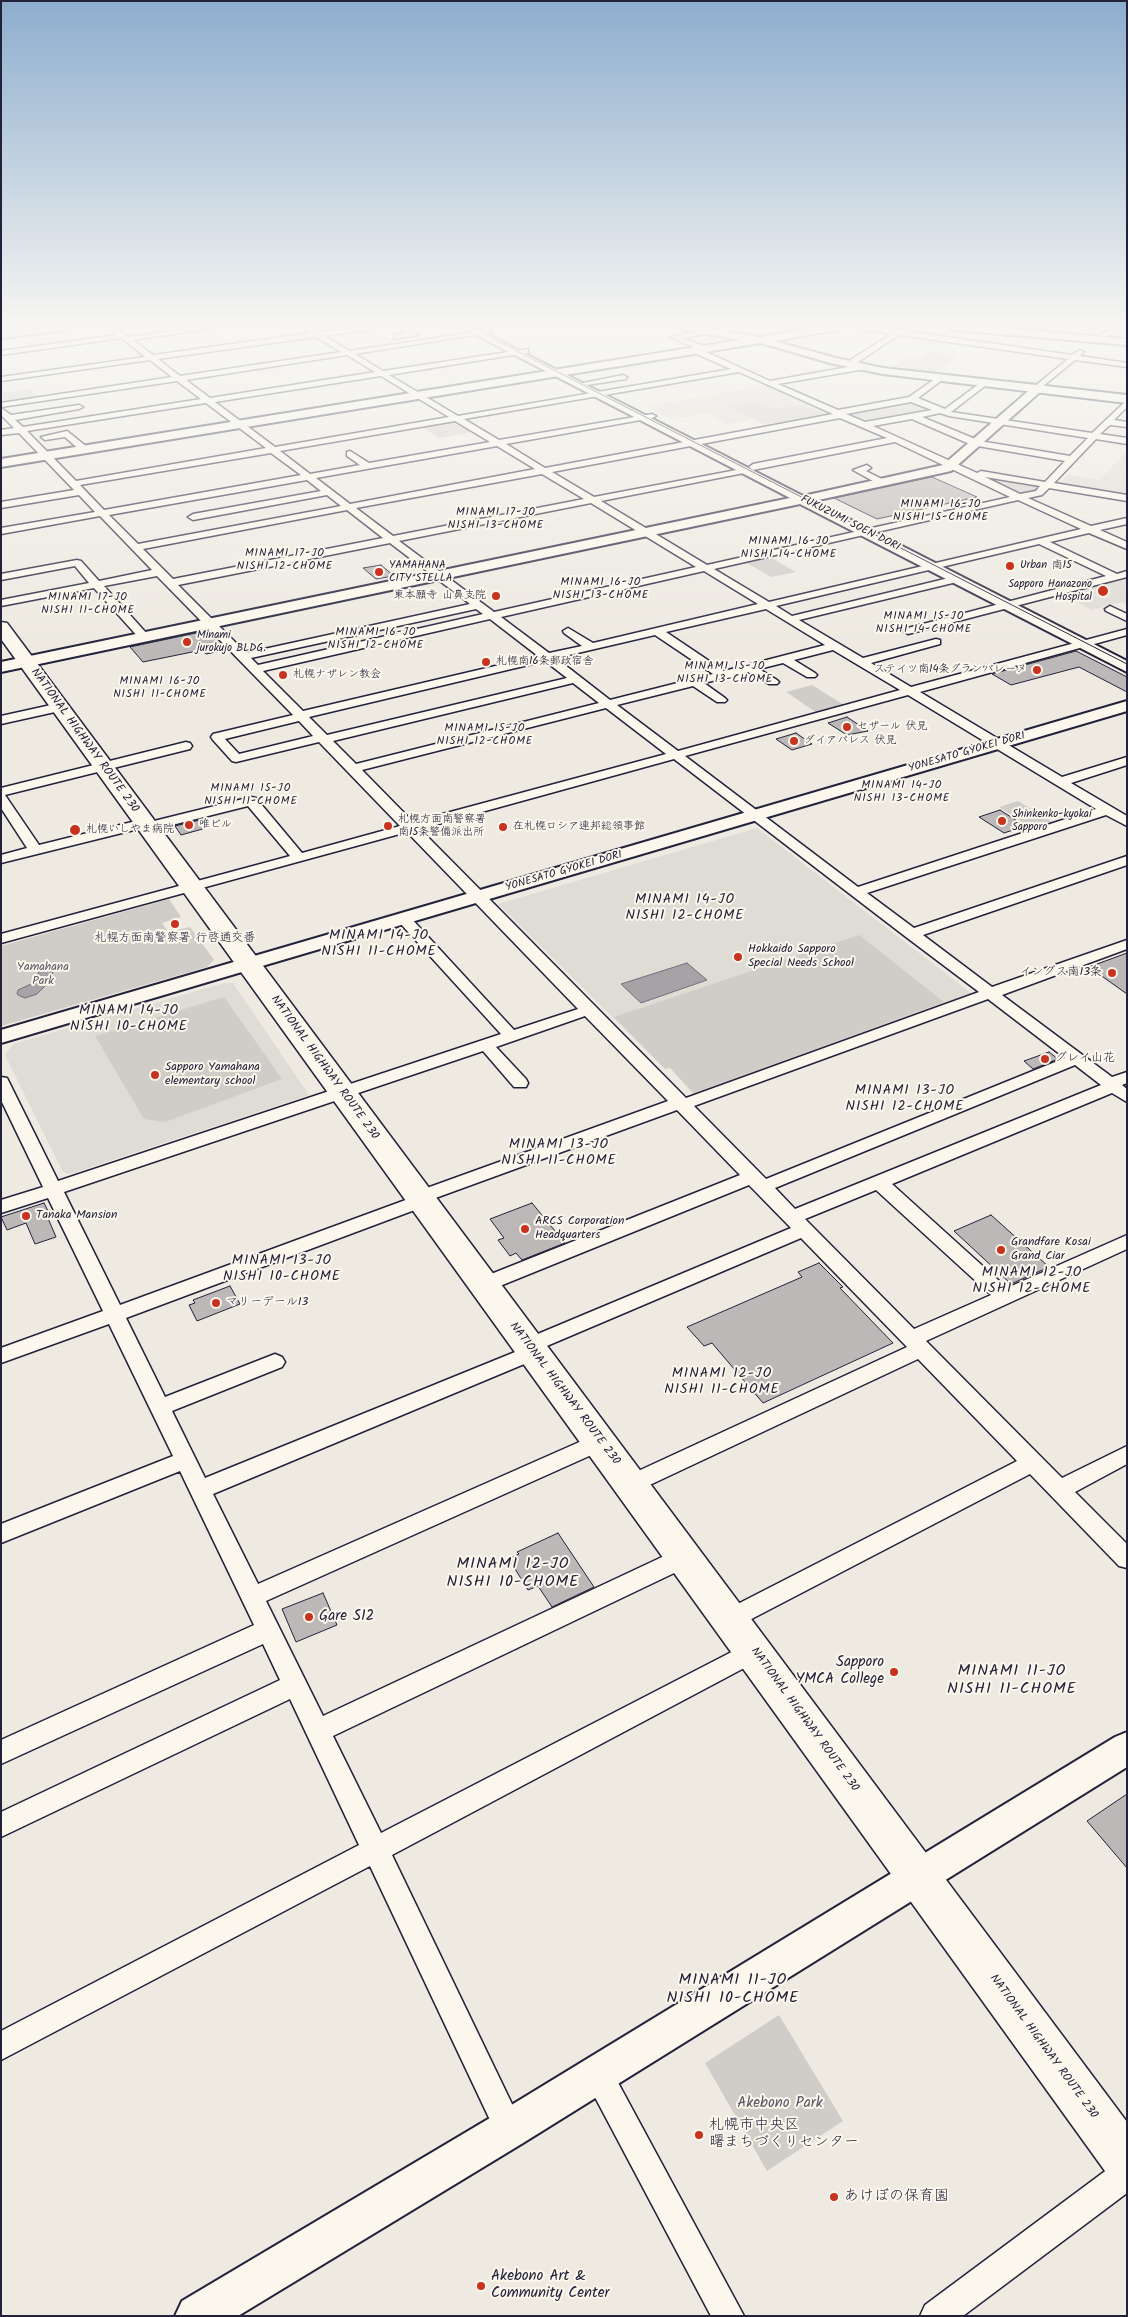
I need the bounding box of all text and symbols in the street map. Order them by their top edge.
street label: FUKUZUMI SOEN DORI [798,493,902,555]
district label: MINAMI 16-JO NISHI 15-CHOME [891,498,991,524]
district label: MINAMI 17-JO NISHI 13-CHOME [446,506,546,532]
district label: MINAMI 16-JO NISHI 14-CHOME [739,535,839,561]
district label: MINAMI 17-JO NISHI 12-CHOME [235,547,335,573]
place label: YAMAHANA CITY STELLA [389,559,452,585]
place label: Urban 南15 [1020,559,1072,573]
marker: Urban 南15 [1004,560,1016,572]
marker: YAMAHANA CITY STELLA [373,566,385,578]
district label: MINAMI 16-JO NISHI 13-CHOME [551,576,651,602]
place label: Sapporo Hanazono Hospital [1008,578,1092,604]
marker: Sapporo Hanazono Hospital [1096,584,1110,598]
place label: 東本願寺 山鼻支院 [394,589,486,603]
marker: 東本願寺 山鼻支院 [490,590,502,602]
district label: MINAMI 17-JO NISHI 11-CHOME [39,591,137,617]
district label: MINAMI 15-JO NISHI 14-CHOME [874,610,974,636]
district label: MINAMI 16-JO NISHI 12-CHOME [326,626,426,652]
place label: Minami jurokujo BLDG. [197,629,266,655]
marker: Minami jurokujo BLDG. [181,636,193,648]
place label: 札幌南16条郵政宿舎 [496,655,594,669]
marker: 札幌南16条郵政宿舎 [480,656,492,668]
district label: MINAMI 15-JO NISHI 13-CHOME [675,660,775,686]
place label: ステイツ南14条グランバレーヌ [874,663,1027,677]
marker: ステイツ南14条グランバレーヌ [1031,664,1043,676]
street label: NATIONAL HIGHWAY ROUTE 230 [27,666,141,816]
place label: 札幌ナザレン教会 [293,668,381,682]
marker: 札幌ナザレン教会 [277,669,289,681]
district label: MINAMI 16-JO NISHI 11-CHOME [111,675,209,701]
place label: セザール 伏見 [857,720,927,734]
marker: セザール 伏見 [841,721,853,733]
district label: MINAMI 15-JO NISHI 12-CHOME [435,722,535,748]
street label: YONESATO GYOKEI DORI [907,730,1027,776]
place label: ダイアパレス 伏見 [804,734,896,748]
marker: ダイアパレス 伏見 [788,735,800,747]
district label: MINAMI 14-JO NISHI 13-CHOME [852,779,952,805]
district label: MINAMI 15-JO NISHI 11-CHOME [202,782,300,808]
place label: Shinkenko-kyokai Sapporo [1012,808,1092,834]
place label: 札幌方面南警察署 南15条警備派出所 [398,813,486,839]
marker: Shinkenko-kyokai Sapporo [996,815,1008,827]
place label: 唯ビル [199,818,232,832]
marker: 唯ビル [183,819,195,831]
marker: 札幌方面南警察署 南15条警備派出所 [382,820,394,832]
place label: 在札幌ロシア連邦総領事館 [513,820,645,834]
marker: 在札幌ロシア連邦総領事館 [497,821,509,833]
marker: 札幌いしやま病院 [68,823,82,837]
place label: 札幌いしやま病院 [86,823,174,837]
street label: YONESATO GYOKEI DORI [504,849,624,895]
district label: MINAMI 14-JO NISHI 12-CHOME [624,893,746,926]
marker: 札幌方面南警察署 行啓通交番 [169,918,181,930]
district label: MINAMI 14-JO NISHI 11-CHOME [320,929,438,962]
place label: 札幌方面南警察署 行啓通交番 [95,932,255,946]
place label: Hokkaido Sapporo Special Needs School [748,943,854,971]
marker: Hokkaido Sapporo Special Needs School [732,951,744,963]
park label: Yamahana Park [17,961,69,989]
place label: イングス南13条 [1019,966,1102,980]
marker: イングス南13条 [1106,967,1118,979]
street label: NATIONAL HIGHWAY ROUTE 230 [267,993,381,1143]
district label: MINAMI 14-JO NISHI 10-CHOME [68,1004,190,1036]
place label: グレイ山花 [1055,1052,1115,1066]
marker: グレイ山花 [1039,1053,1051,1065]
place label: Sapporo Yamahana elementary school [165,1061,260,1089]
marker: Sapporo Yamahana elementary school [149,1069,161,1081]
district label: MINAMI 13-JO NISHI 12-CHOME [844,1084,966,1116]
district label: MINAMI 13-JO NISHI 11-CHOME [500,1138,618,1170]
place label: Tanaka Mansion [36,1209,117,1223]
marker: Tanaka Mansion [20,1210,32,1222]
place label: ARCS Corporation Headquarters [535,1215,624,1243]
marker: ARCS Corporation Headquarters [519,1223,531,1235]
place label: Grandfare Kosai Grand Ciar [1011,1236,1091,1264]
marker: Grandfare Kosai Grand Ciar [995,1244,1007,1256]
district label: MINAMI 13-JO NISHI 10-CHOME [221,1254,343,1286]
district label: MINAMI 12-JO NISHI 12-CHOME [971,1266,1093,1298]
place label: マリーデール13 [226,1296,308,1310]
marker: マリーデール13 [210,1297,222,1309]
street label: NATIONAL HIGHWAY ROUTE 230 [506,1320,622,1468]
district label: MINAMI 12-JO NISHI 11-CHOME [663,1367,781,1400]
district label: MINAMI 12-JO NISHI 10-CHOME [445,1555,581,1593]
place label: Gare S12 [319,1608,374,1626]
marker: Gare S12 [303,1611,315,1623]
street label: NATIONAL HIGHWAY ROUTE 230 [747,1645,861,1795]
place label: Sapporo YMCA College [796,1654,884,1689]
district label: MINAMI 11-JO NISHI 11-CHOME [945,1662,1079,1700]
marker: Sapporo YMCA College [888,1666,900,1678]
district label: MINAMI 11-JO NISHI 10-CHOME [665,1971,801,2009]
street label: NATIONAL HIGHWAY ROUTE 230 [986,1972,1100,2122]
park label: Akebono Park [737,2095,823,2113]
place label: 札幌市中央区 曙まちづくりセンター [709,2117,859,2152]
marker: 札幌市中央区 曙まちづくりセンター [693,2129,705,2141]
place label: あけぼの保育園 [844,2188,949,2206]
marker: あけぼの保育園 [828,2191,840,2203]
place label: Akebono Art & Community Center [491,2268,610,2303]
marker: Akebono Art & Community Center [475,2280,487,2292]

